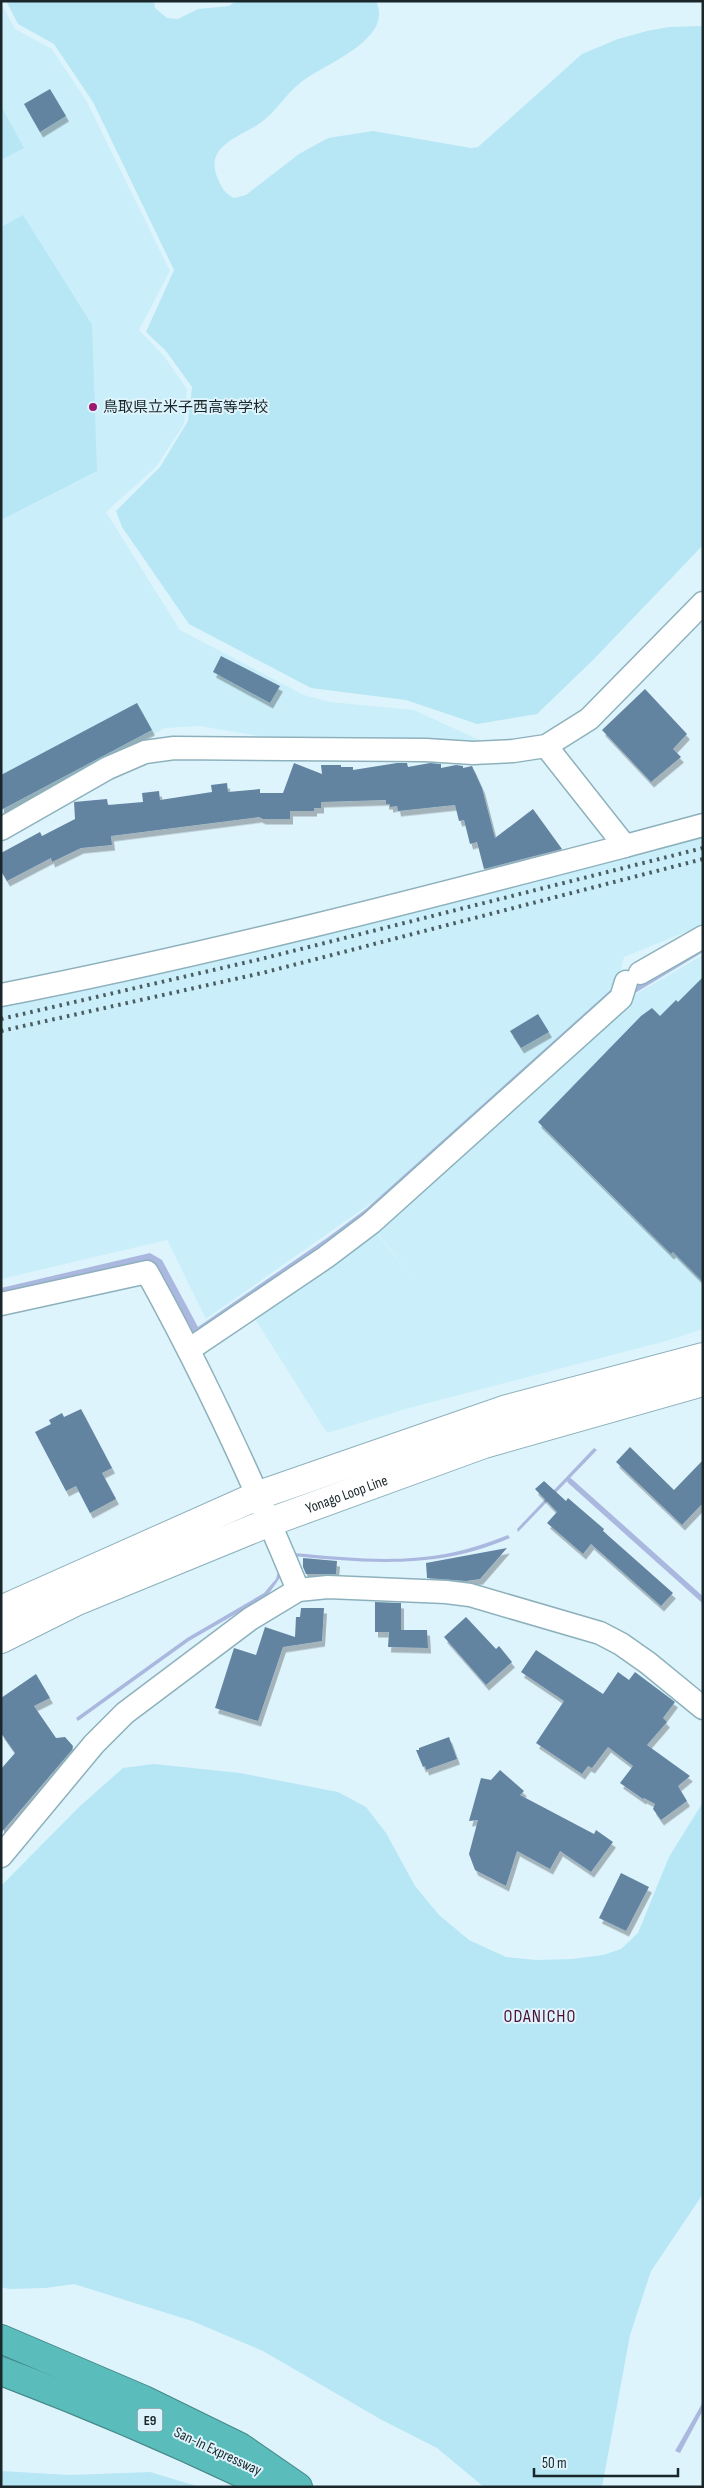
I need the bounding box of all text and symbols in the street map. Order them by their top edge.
place label: 鳥取県立米子西高等学校 [103,398,268,417]
marker: 鳥取県立米子西高等学校 [87,401,99,413]
street label: Yonago Loop Line [303,1471,390,1518]
district label: ODANICHO [504,2006,576,2027]
road number: E9 [138,2408,162,2432]
street label: San-In Expressway [171,2423,265,2480]
scale bar [534,2446,678,2478]
text: 50 m [542,2454,567,2473]

